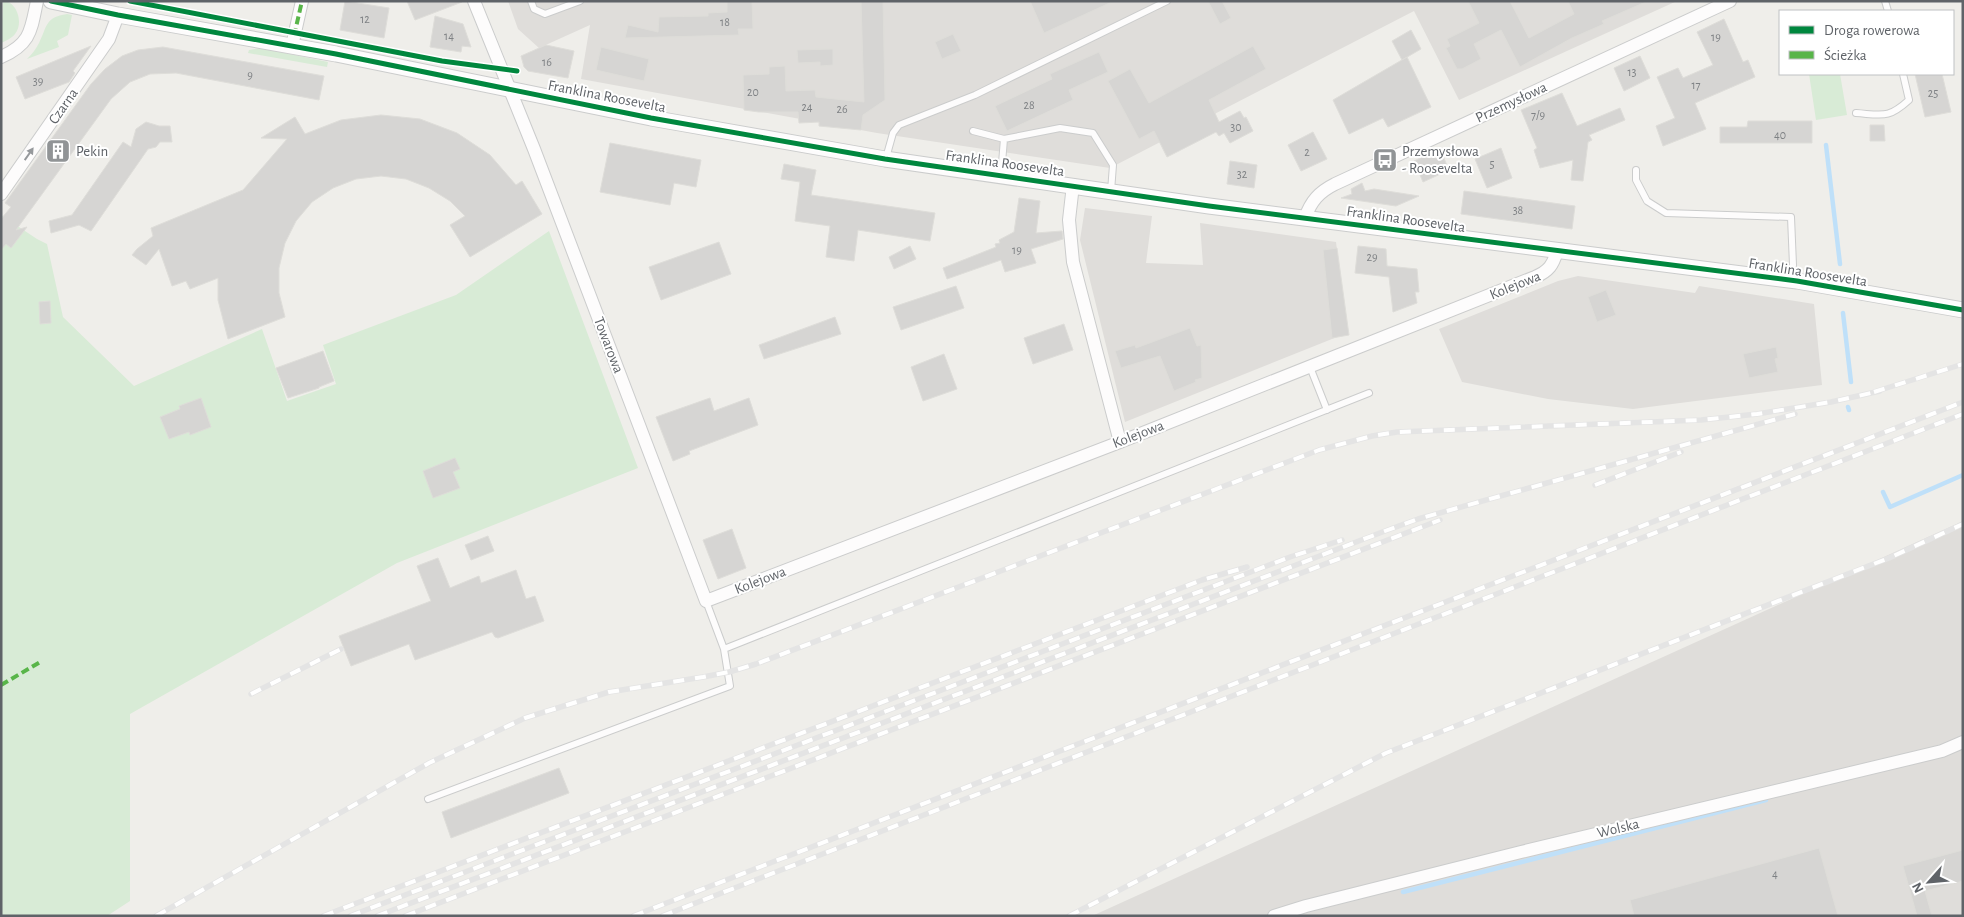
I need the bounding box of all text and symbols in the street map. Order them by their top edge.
legend [1779,10,1954,75]
house number: 12 [360,13,370,25]
house number: 18 [720,16,730,28]
text: Droga rowerowa [1824,23,1920,38]
house number: 14 [444,30,454,42]
house number: 19 [1711,31,1721,43]
text: Ścieżka [1824,46,1867,63]
house number: 16 [542,56,552,68]
house number: 13 [1627,66,1637,78]
house number: 9 [247,69,253,81]
house number: 39 [33,75,44,87]
street label: Franklina Roosevelta [547,78,667,115]
street label: Przemysłowa [1473,79,1549,125]
house number: 17 [1691,79,1701,91]
street label: Czarna [46,86,81,127]
house number: 20 [747,86,759,98]
house number: 25 [1928,87,1938,99]
house number: 28 [1023,99,1035,111]
house number: 24 [801,101,813,113]
house number: 26 [836,103,848,115]
house number: 7/9 [1531,109,1545,121]
house number: 30 [1230,121,1242,133]
house number: 40 [1774,129,1786,141]
building icon: Pekin [45,138,71,164]
place label: Pekin [76,144,108,159]
place label: Przemysłowa - Roosevelta [1402,144,1479,176]
house number: 2 [1304,146,1310,158]
bus stop icon: Przemysłowa - Roosevelta [1372,147,1398,173]
one-way arrow [24,148,35,161]
street label: Franklina Roosevelta [944,148,1065,179]
house number: 5 [1489,158,1495,170]
house number: 32 [1237,168,1248,180]
street label: Franklina Roosevelta [1345,204,1466,235]
house number: 38 [1513,204,1524,216]
house number: 19 [1012,244,1022,256]
house number: 29 [1366,251,1378,263]
street label: Franklina Roosevelta [1748,256,1868,289]
street label: Kolejowa [1487,268,1543,302]
street label: Towarowa [591,315,626,375]
street label: Kolejowa [1110,418,1166,451]
street label: Kolejowa [732,564,788,597]
street label: Wolska [1596,816,1641,841]
north arrow [1904,857,1954,907]
house number: 4 [1772,868,1778,880]
text: N [1910,880,1927,895]

